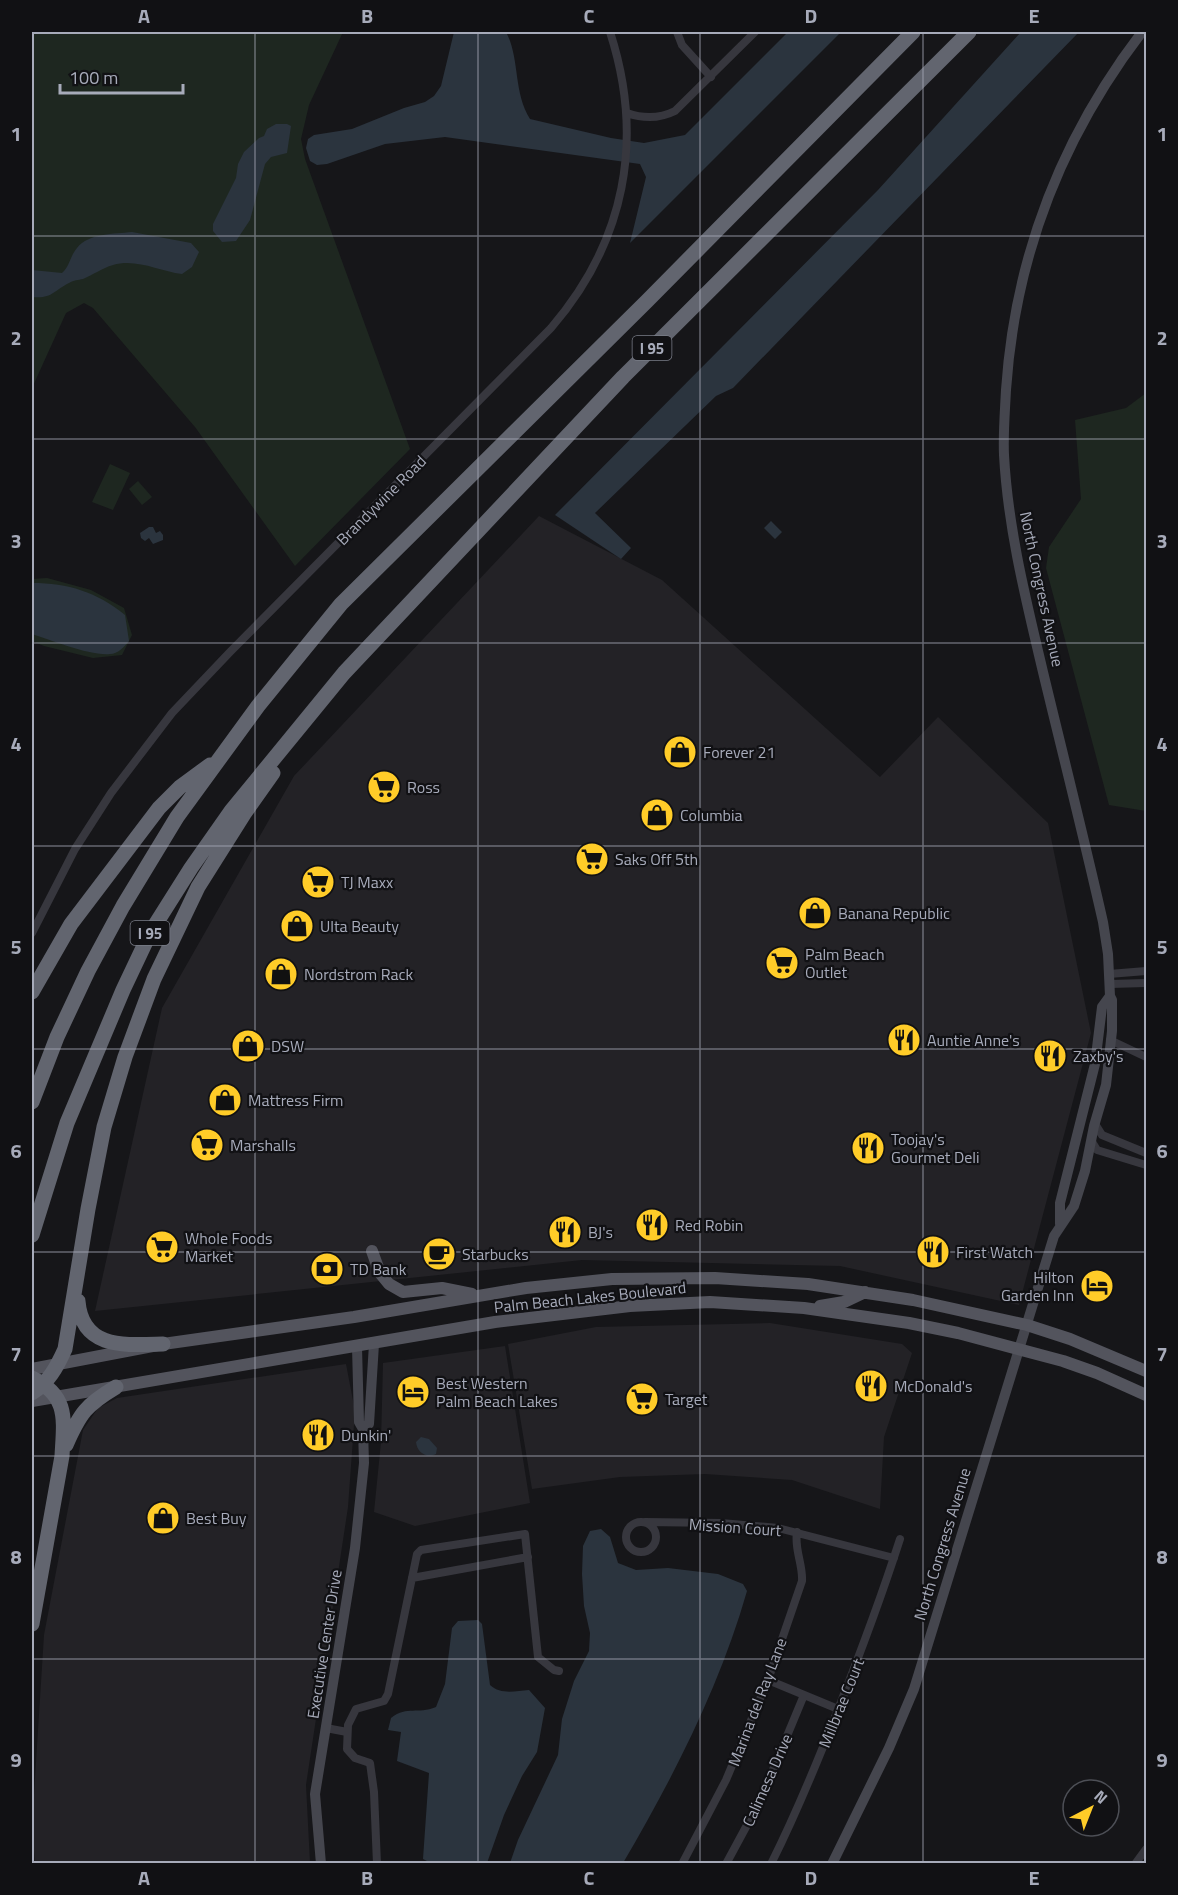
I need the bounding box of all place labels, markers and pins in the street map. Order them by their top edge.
shop icon: Forever 21 [662,734,698,770]
place label: Forever 21 [703,740,776,764]
supermarket icon: Ross [366,769,402,805]
place label: Ross [407,775,440,799]
shop icon: Columbia [639,797,675,833]
place label: Columbia [680,803,743,827]
supermarket icon: Saks Off 5th [574,841,610,877]
place label: Saks Off 5th [615,847,698,871]
supermarket icon: TJ Maxx [300,864,336,900]
place label: TJ Maxx [341,870,393,894]
shop icon: Banana Republic [797,895,833,931]
place label: Banana Republic [838,901,950,925]
shop icon: Ulta Beauty [279,908,315,944]
place label: Ulta Beauty [320,914,399,938]
place label: Palm Beach Outlet [805,942,885,984]
supermarket icon: Palm Beach Outlet [764,945,800,981]
shop icon: Nordstrom Rack [263,956,299,992]
place label: Nordstrom Rack [304,962,414,986]
restaurant icon: Auntie Anne's [886,1022,922,1058]
shop icon: DSW [230,1028,266,1064]
place label: Auntie Anne's [927,1028,1020,1052]
place label: DSW [271,1034,304,1058]
restaurant icon: Zaxby's [1032,1038,1068,1074]
place label: Zaxby's [1073,1044,1124,1068]
shop icon: Mattress Firm [207,1082,243,1118]
place label: Mattress Firm [248,1088,343,1112]
supermarket icon: Marshalls [189,1127,225,1163]
place label: Toojay's Gourmet Deli [891,1127,979,1169]
restaurant icon: Toojay's Gourmet Deli [850,1130,886,1166]
place label: Marshalls [230,1133,296,1157]
restaurant icon: Red Robin [634,1207,670,1243]
place label: Red Robin [675,1213,743,1237]
restaurant icon: BJ's [547,1214,583,1250]
place label: BJ's [588,1220,613,1244]
place label: Whole Foods Market [185,1226,272,1268]
supermarket icon: Whole Foods Market [144,1229,180,1265]
restaurant icon: First Watch [915,1234,951,1270]
cafe icon: Starbucks [421,1236,457,1272]
place label: First Watch [956,1240,1033,1264]
place label: Starbucks [462,1242,529,1266]
bank icon: TD Bank [309,1251,345,1287]
place label: TD Bank [350,1257,407,1281]
place label: Hilton Garden Inn [1001,1265,1074,1307]
hotel icon: Hilton Garden Inn [1079,1268,1115,1304]
restaurant icon: McDonald's [853,1368,889,1404]
place label: Best Western Palm Beach Lakes [436,1371,558,1413]
hotel icon: Best Western Palm Beach Lakes [395,1374,431,1410]
place label: McDonald's [894,1374,973,1398]
supermarket icon: Target [624,1381,660,1417]
place label: Target [665,1387,708,1411]
restaurant icon: Dunkin' [300,1417,336,1453]
place label: Dunkin' [341,1423,391,1447]
shop icon: Best Buy [145,1500,181,1536]
place label: Best Buy [186,1506,247,1530]

